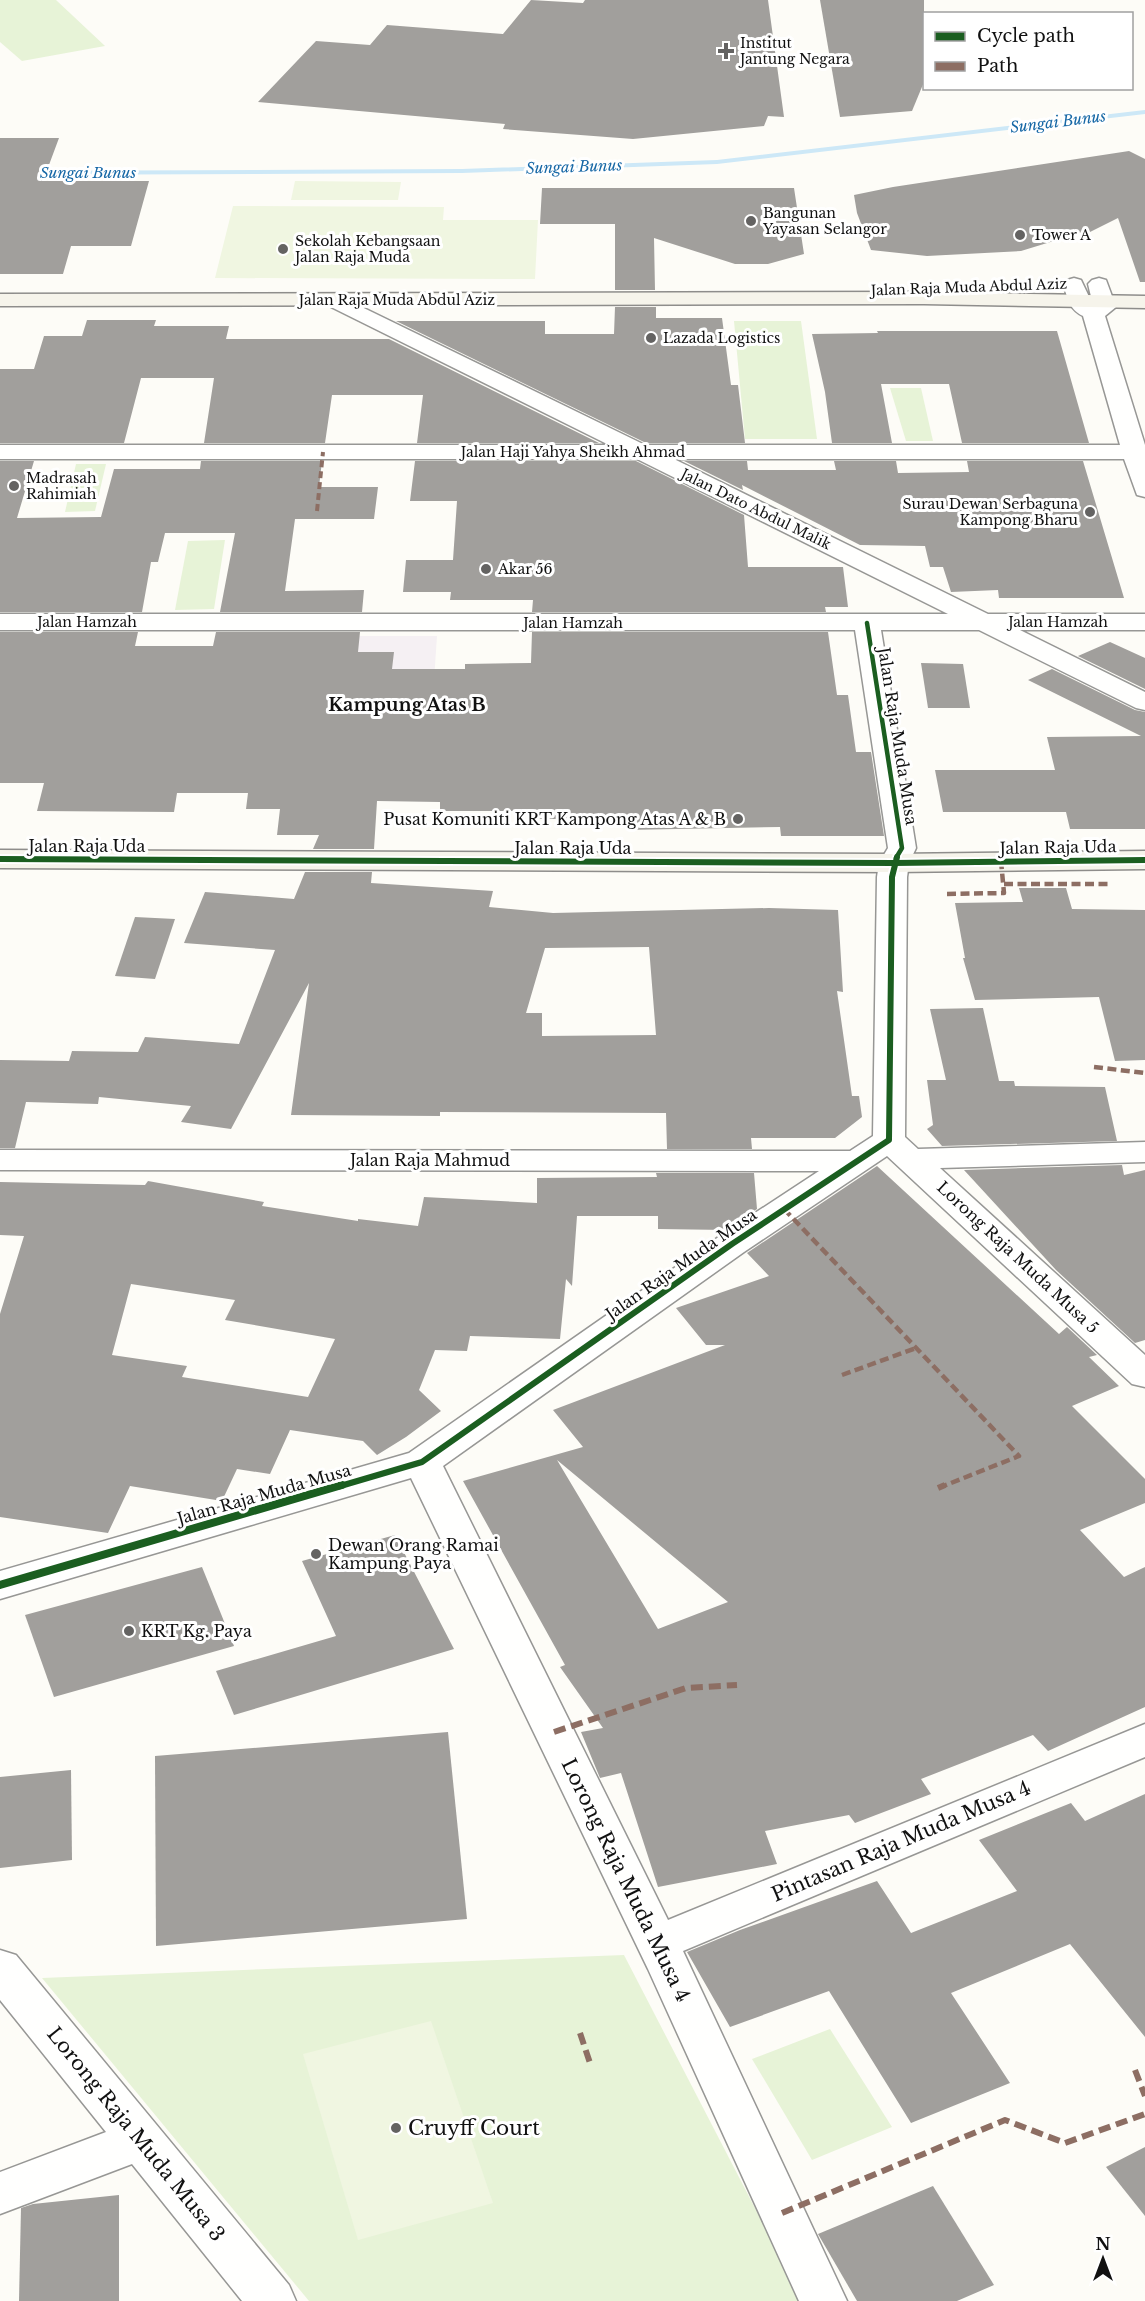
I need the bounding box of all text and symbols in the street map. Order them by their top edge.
legend [923,12,1133,90]
text: Cycle path [977,25,1075,47]
place label: Institut Jantung Negara [738,34,850,68]
marker: Institut Jantung Negara [717,42,735,60]
text: Path [977,55,1018,77]
water label: Sungai Bunus [1009,106,1107,137]
water label: Sungai Bunus [525,155,623,178]
water label: Sungai Bunus [40,163,136,182]
place label: Bangunan Yayasan Selangor [762,204,887,238]
marker: Bangunan Yayasan Selangor [744,214,758,228]
place label: Tower A [1032,226,1091,244]
marker: Tower A [1013,228,1027,242]
place label: Sekolah Kebangsaan Jalan Raja Muda [293,232,441,266]
marker: Sekolah Kebangsaan Jalan Raja Muda [276,242,290,256]
street label: Jalan Raja Muda Abdul Aziz [869,275,1068,299]
street label: Jalan Raja Muda Abdul Aziz [297,291,495,309]
place label: Lazada Logistics [663,329,780,347]
marker: Lazada Logistics [644,331,658,345]
street label: Jalan Haji Yahya Sheikh Ahmad [459,443,686,461]
street label: Jalan Dato Abdul Malik [676,464,834,553]
place label: Madrasah Rahimiah [26,469,97,503]
marker: Madrasah Rahimiah [7,479,21,493]
place label: Surau Dewan Serbaguna Kampong Bharu [903,495,1079,529]
marker: Surau Dewan Serbaguna Kampong Bharu [1083,505,1097,519]
place label: Akar 56 [497,560,552,578]
marker: Akar 56 [479,562,493,576]
street label: Jalan Hamzah [35,613,137,631]
street label: Jalan Hamzah [1006,613,1108,631]
street label: Jalan Hamzah [521,614,623,632]
street label: Jalan Raja Muda Musa [874,644,922,827]
district label: Kampung Atas B [328,694,486,716]
place label: Pusat Komuniti KRT Kampong Atas A & B [383,809,726,829]
marker: Pusat Komuniti KRT Kampong Atas A & B [731,812,745,826]
street label: Jalan Raja Uda [27,836,146,856]
street label: Jalan Raja Uda [997,836,1117,858]
street label: Jalan Raja Uda [513,838,632,858]
street label: Jalan Raja Mahmud [348,1150,510,1170]
street label: Lorong Raja Muda Musa 5 [933,1177,1103,1337]
street label: Jalan Raja Muda Musa [600,1204,760,1325]
street label: Jalan Raja Muda Musa [173,1460,353,1529]
place label: Dewan Orang Ramai Kampung Paya [328,1535,499,1573]
marker: Dewan Orang Ramai Kampung Paya [309,1547,323,1561]
place label: KRT Kg. Paya [141,1621,252,1641]
marker: KRT Kg. Paya [122,1624,136,1638]
street label: Lorong Raja Muda Musa 4 [556,1754,696,2006]
street label: Pintasan Raja Muda Musa 4 [768,1775,1034,1907]
street label: Lorong Raja Muda Musa 3 [42,2022,230,2246]
place label: Cruyff Court [408,2116,540,2140]
marker: Cruyff Court [389,2121,403,2135]
north arrow [1073,2229,1133,2289]
text: N [1095,2234,1111,2254]

